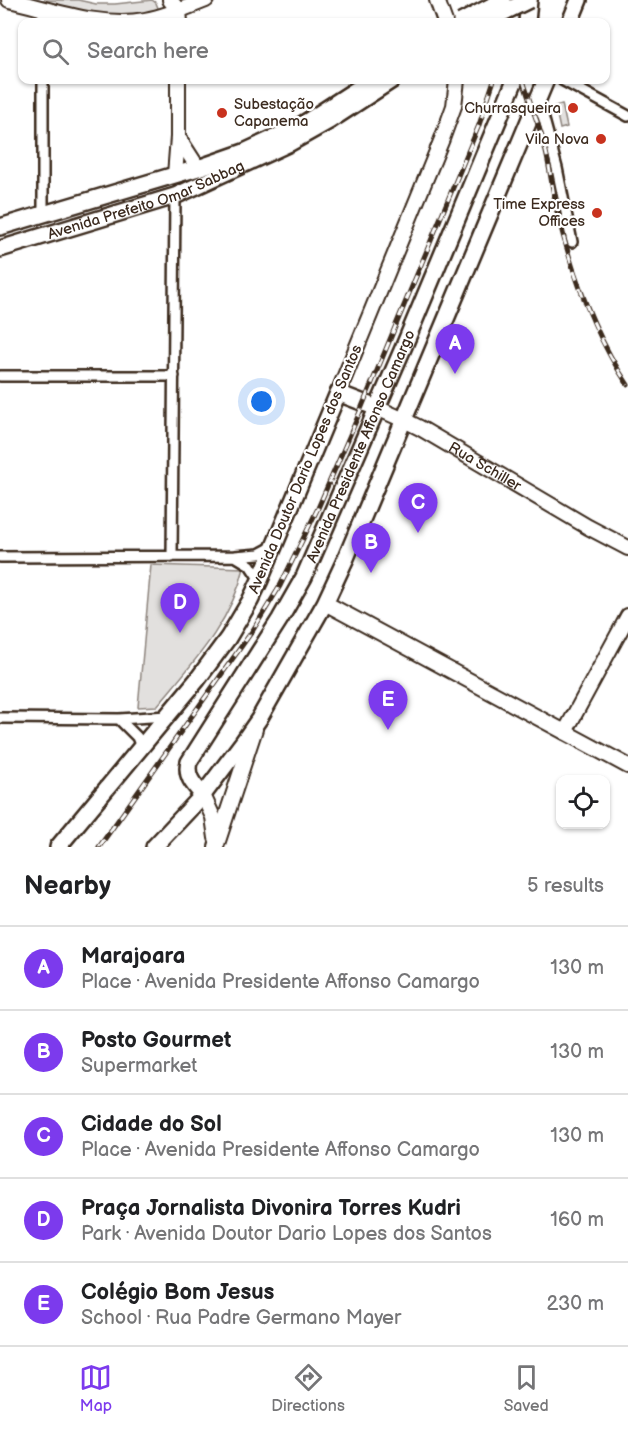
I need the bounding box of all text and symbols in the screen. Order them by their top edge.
search box [18,18,610,84]
icon: search [39,35,72,68]
text: Search here [87,38,209,65]
place label: Subestação Capanema [234,95,314,131]
place label: Churrasqueira [464,99,561,118]
marker: Churrasqueira [566,101,580,115]
marker: Subestação Capanema [215,106,229,120]
place label: Vila Nova [525,130,589,149]
marker: Vila Nova [594,132,608,146]
street label: Avenida Prefeito Omar Sabbag [45,156,247,244]
place label: Time Express Offices [493,195,586,231]
marker: Time Express Offices [590,206,604,220]
pin: A [436,324,474,374]
street label: Avenida Presidente Affonso Camargo [303,327,417,565]
street label: Avenida Doutor Dario Lopes dos Santos [244,341,367,596]
your location [247,387,276,416]
street label: Rua Schiller [445,438,525,496]
pin: C [398,484,438,533]
pin: B [352,524,391,573]
pin: D [160,584,200,633]
pin: E [368,680,408,730]
map controls [556,775,610,829]
button: locate [556,775,610,829]
text: Nearby [24,871,111,902]
text: 5 results [527,874,604,898]
text: Marajoara [81,943,185,970]
text: A [37,956,50,980]
text: 130 m [550,956,604,980]
text: Place · Avenida Presidente Affonso Camargo [81,970,480,994]
text: Posto Gourmet [81,1027,231,1054]
text: B [36,1040,51,1064]
text: 130 m [550,1040,604,1064]
text: Supermarket [81,1054,197,1078]
text: Cidade do Sol [81,1111,222,1138]
text: C [36,1124,51,1148]
text: 130 m [550,1124,604,1148]
text: Place · Avenida Presidente Affonso Camargo [81,1138,480,1162]
text: Praça Jornalista Divonira Torres Kudri [81,1195,461,1222]
text: D [37,1208,50,1232]
text: 160 m [550,1208,604,1232]
text: Park · Avenida Doutor Dario Lopes dos Santos [81,1222,492,1246]
text: Colégio Bom Jesus [81,1279,274,1306]
text: E [37,1292,50,1316]
text: 230 m [547,1292,604,1316]
text: School · Rua Padre Germano Mayer [81,1306,401,1330]
tab: Map [79,1361,112,1416]
tab: Directions [271,1361,345,1416]
tab: Saved [504,1361,549,1416]

